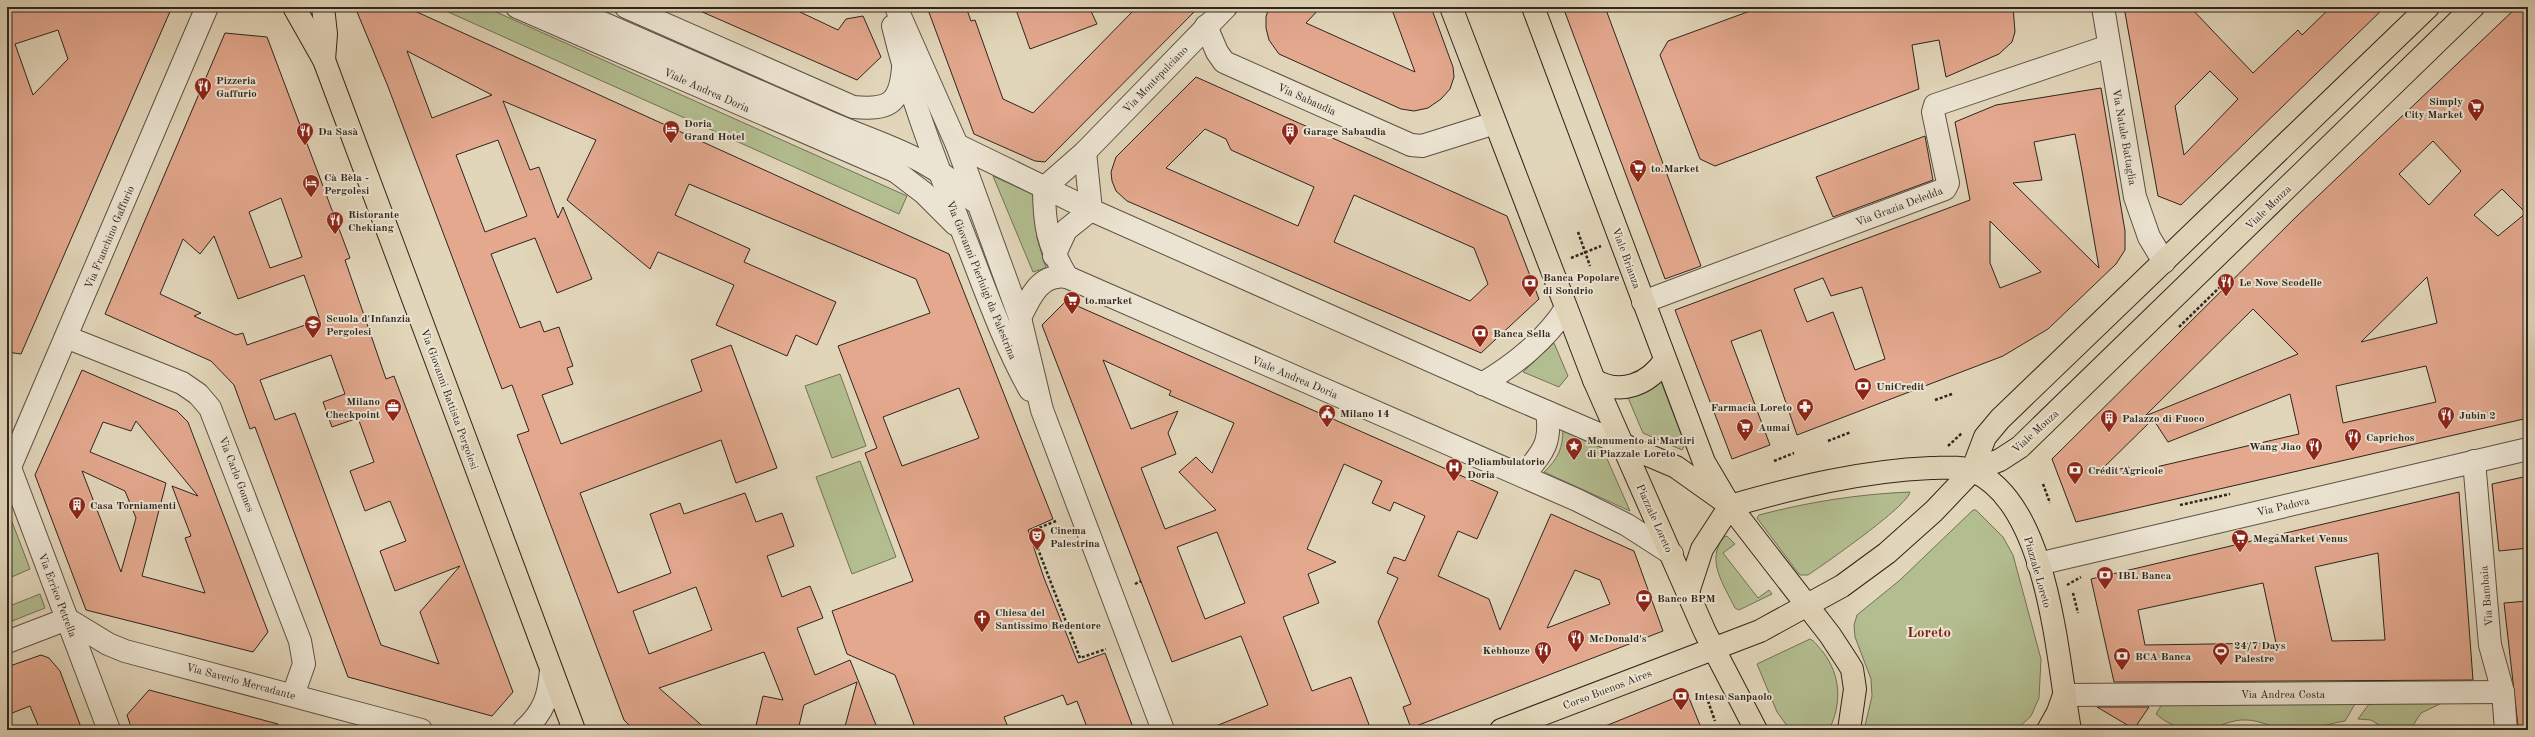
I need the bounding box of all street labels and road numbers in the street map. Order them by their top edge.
street label: Via Montepulciano [1122,45,1191,116]
street label: Viale Andrea Doria [662,68,751,115]
street label: Via Sabaudia [1275,83,1338,118]
street label: Via Natale Battaglia [2110,88,2137,187]
street label: Viale Monza [2244,183,2294,232]
street label: Via Franchino Gaffurio [84,185,137,291]
street label: Via Grazia Deledda [1854,186,1945,229]
street label: Via Giovanni Pierluigi da Palestrina [944,200,1018,362]
street label: Viale Brianza [1609,226,1642,291]
street label: Via Giovanni Battista Pergolesi [418,328,479,471]
street label: Viale Andrea Doria [1250,355,1340,402]
street label: Viale Monza [2011,408,2062,456]
street label: Via Carlo Gomes [216,435,255,514]
street label: Piazzale Loreto [1634,483,1674,555]
street label: Via Padova [2256,496,2311,519]
street label: Piazzale Loreto [2021,535,2052,609]
street label: Via Errico Petrella [35,552,78,640]
street label: Via Bambaia [2479,565,2496,627]
street label: Via Saverio Mercadante [185,663,297,702]
street label: Corso Buenos Aires [1562,668,1654,712]
street label: Via Andrea Costa [2241,690,2326,701]

